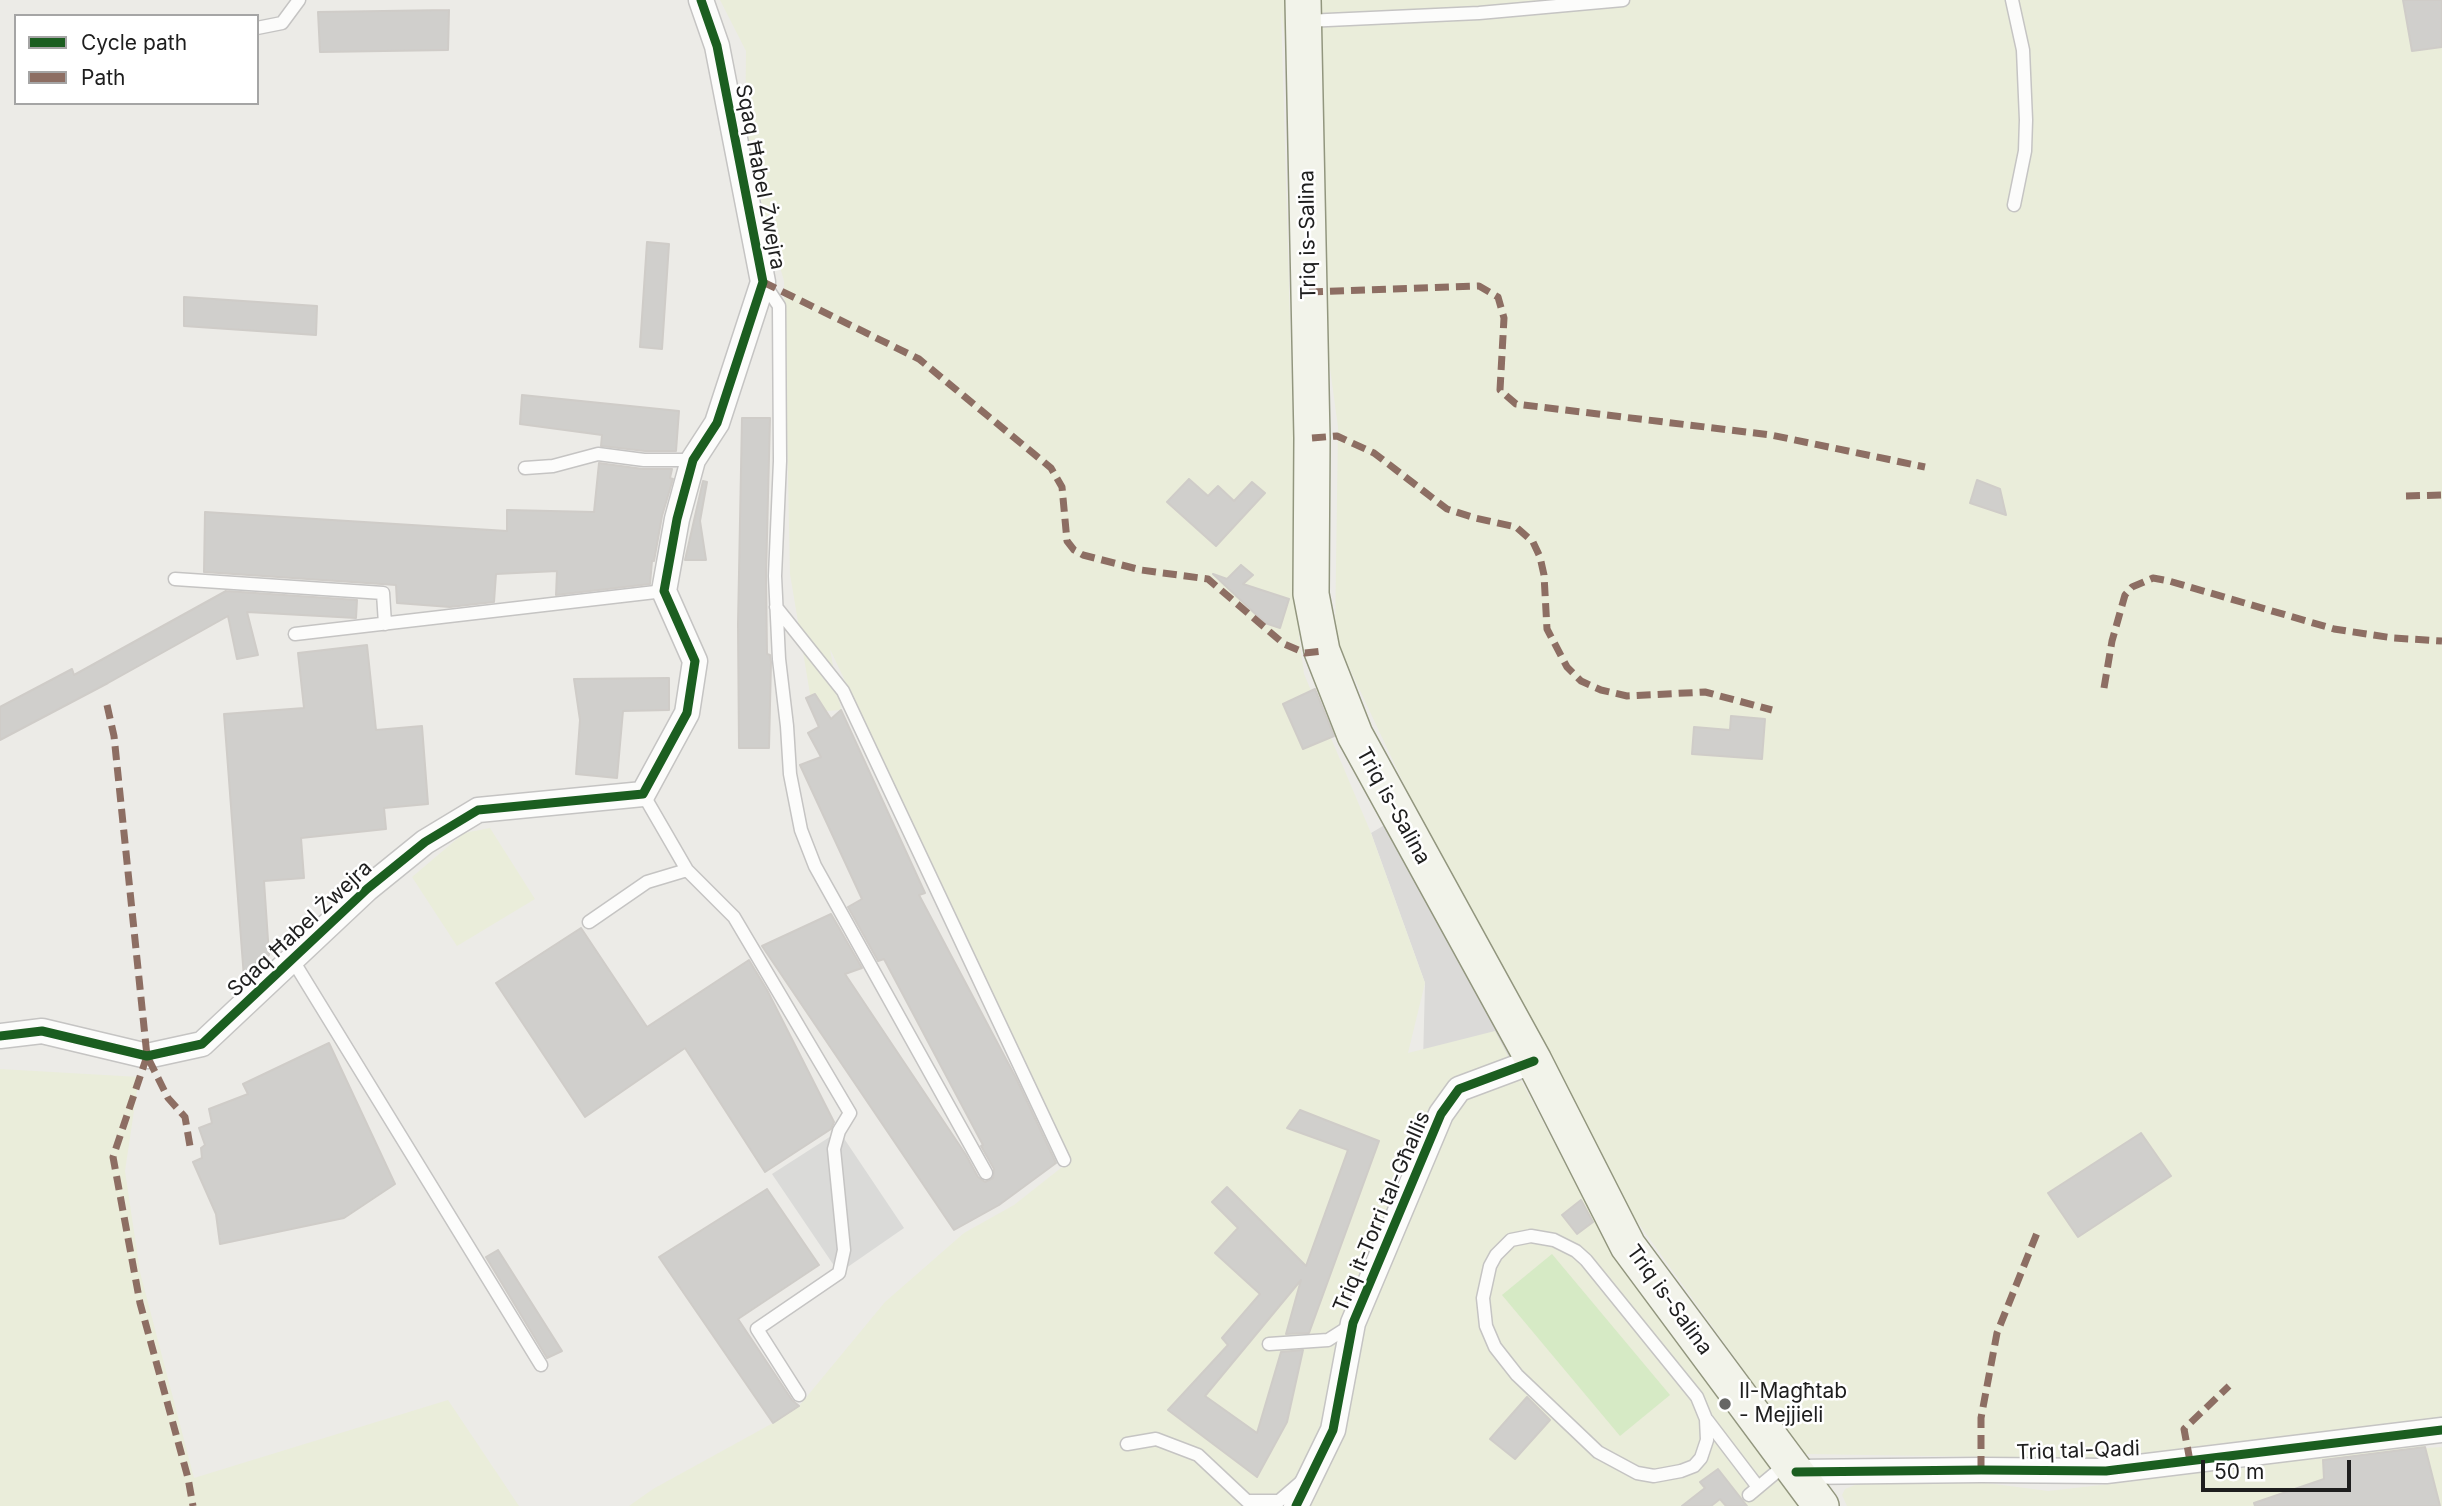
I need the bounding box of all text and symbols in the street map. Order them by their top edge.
legend [14,14,259,105]
text: Cycle path [81,30,187,55]
text: Path [81,65,126,90]
street label: Sqaq Ħabel Żwejra [730,82,790,272]
street label: Triq is-Salina [1294,170,1322,300]
street label: Triq is-Salina [1350,743,1436,869]
street label: Sqaq Ħabel Żwejra [223,856,377,1002]
street label: Triq it-Torri tal-Għallis [1328,1108,1436,1316]
street label: Triq is-Salina [1621,1240,1717,1360]
place label: Il-Magħtab - Mejjieli [1739,1379,1847,1429]
marker: Il-Magħtab - Mejjieli [1717,1396,1733,1412]
street label: Triq tal-Qadi [2016,1436,2140,1466]
scale bar [2204,1446,2354,1490]
text: 50 m [2214,1459,2264,1484]

